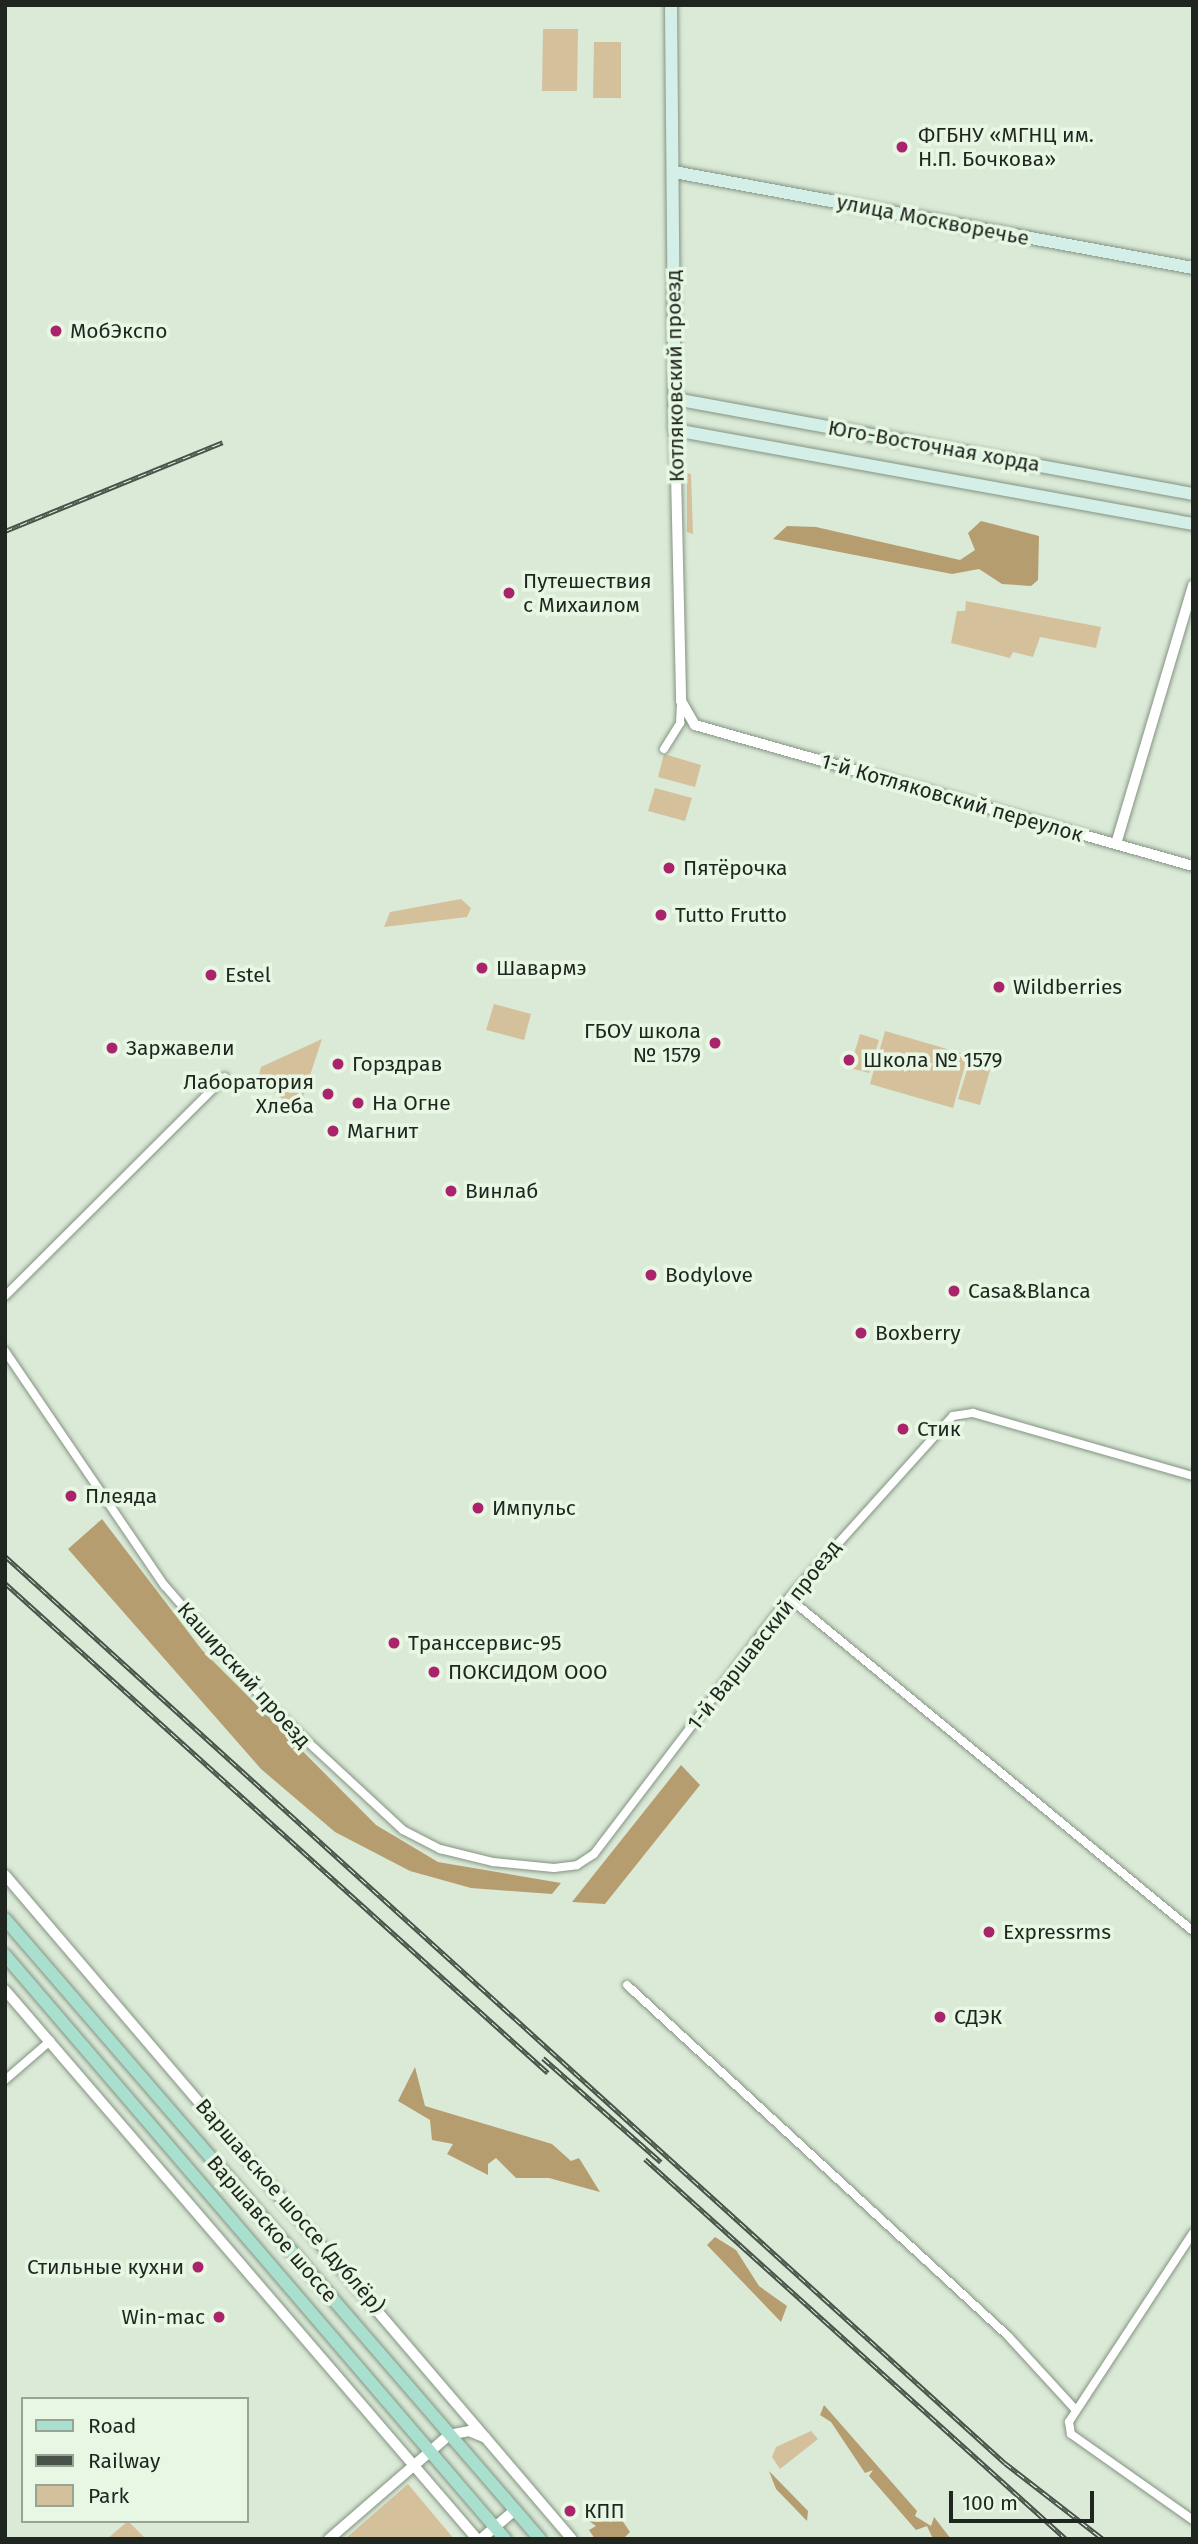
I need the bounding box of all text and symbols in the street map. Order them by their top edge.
place label: ФГБНУ «МГНЦ им. Н.П. Бочкова» [918,122,1094,172]
marker: ФГБНУ «МГНЦ им. Н.П. Бочкова» [892,137,912,157]
street label: улица Москворечье [835,189,1031,251]
street label: Котляковский проезд [661,270,689,482]
place label: МобЭкспо [70,318,167,344]
marker: МобЭкспо [48,323,64,339]
street label: Юго-Восточная хорда [826,415,1042,477]
place label: Путешествия с Михаилом [523,568,652,618]
marker: Путешествия с Михаилом [501,585,517,601]
street label: 1-й Котляковский переулок [818,749,1086,847]
place label: Пятёрочка [683,855,787,881]
marker: Пятёрочка [661,860,677,876]
place label: Tutto Frutto [675,902,787,928]
marker: Tutto Frutto [653,907,669,923]
place label: Шавармэ [496,955,587,981]
marker: Шавармэ [474,960,490,976]
place label: Estel [225,962,271,988]
marker: Estel [203,967,219,983]
place label: Wildberries [1013,974,1122,1000]
marker: Wildberries [991,979,1007,995]
place label: ГБОУ школа № 1579 [584,1018,701,1068]
place label: Заржавели [126,1035,235,1061]
marker: ГБОУ школа № 1579 [707,1035,723,1051]
marker: Заржавели [104,1040,120,1056]
place label: Школа № 1579 [863,1047,1002,1073]
place label: Горздрав [352,1051,442,1077]
marker: Школа № 1579 [841,1052,857,1068]
marker: Горздрав [330,1056,346,1072]
place label: Лаборатория Хлеба [183,1069,314,1119]
marker: Лаборатория Хлеба [320,1086,336,1102]
place label: На Огне [372,1090,451,1116]
marker: На Огне [350,1095,366,1111]
place label: Магнит [347,1118,418,1144]
marker: Магнит [325,1123,341,1139]
place label: Винлаб [465,1178,538,1204]
marker: Винлаб [443,1183,459,1199]
place label: Bodylove [665,1262,753,1288]
marker: Bodylove [643,1267,659,1283]
place label: Casa&Blanca [968,1278,1091,1304]
marker: Casa&Blanca [946,1283,962,1299]
place label: Boxberry [875,1320,960,1346]
marker: Boxberry [853,1325,869,1341]
place label: Стик [917,1416,961,1442]
marker: Стик [895,1421,911,1437]
place label: Плеяда [85,1483,157,1509]
marker: Плеяда [63,1488,79,1504]
place label: Импульс [492,1495,576,1521]
marker: Импульс [470,1500,486,1516]
street label: 1-й Варшавский проезд [682,1535,846,1735]
street label: Каширский проезд [172,1597,316,1753]
place label: Транссервис-95 [408,1630,562,1656]
marker: Транссервис-95 [386,1635,402,1651]
place label: ПОКСИДОМ ООО [448,1659,608,1685]
marker: ПОКСИДОМ ООО [426,1664,442,1680]
place label: Expressrms [1003,1919,1111,1945]
marker: Expressrms [981,1924,997,1940]
place label: СДЭК [954,2004,1002,2030]
marker: СДЭК [932,2009,948,2025]
street label: Варшавское шоссе (дублёр) [190,2094,390,2318]
street label: Варшавское шоссе [201,2150,343,2308]
place label: Стильные кухни [27,2254,184,2280]
marker: Стильные кухни [190,2259,206,2275]
place label: Win-mac [122,2304,205,2330]
marker: Win-mac [211,2309,227,2325]
legend [21,2397,248,2523]
text: Road [88,2413,136,2439]
text: Railway [88,2448,160,2474]
scale bar [953,2478,1098,2522]
text: Park [88,2483,129,2509]
text: 100 m [962,2490,1018,2516]
place label: КПП [584,2498,625,2524]
marker: КПП [562,2503,578,2519]

